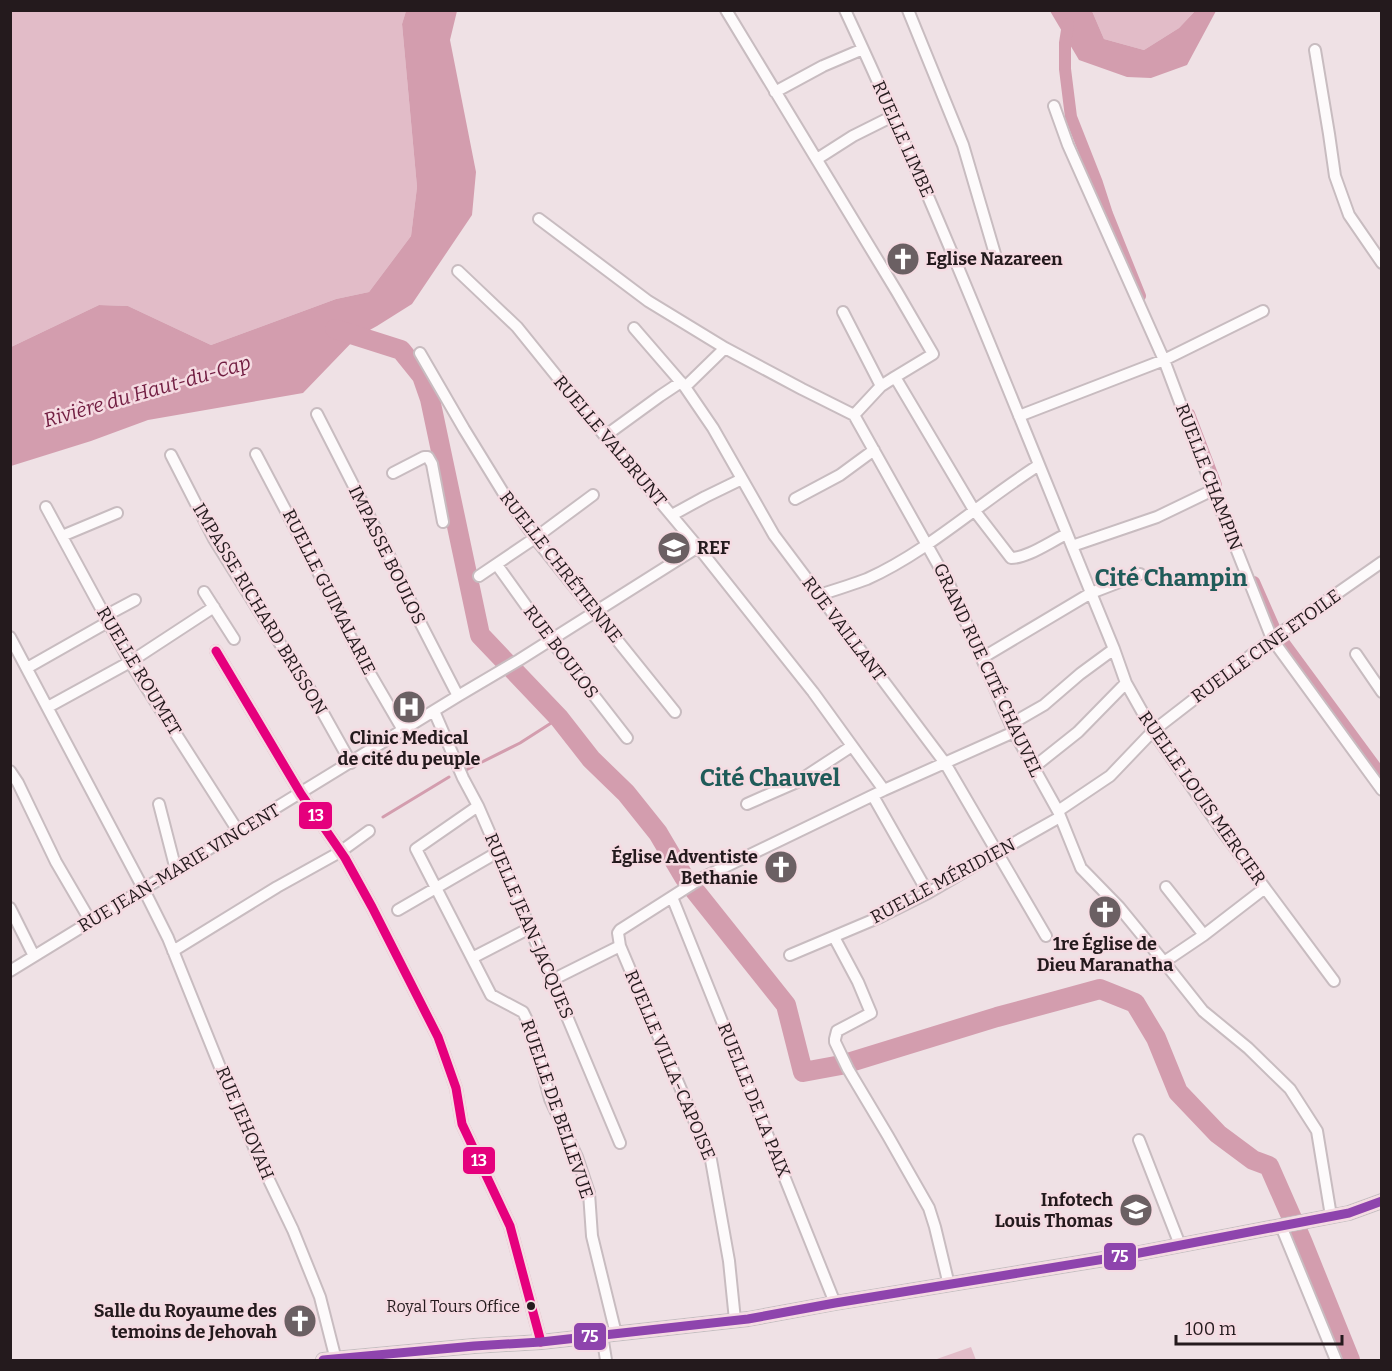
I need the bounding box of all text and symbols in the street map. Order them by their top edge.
street label: RUELLE LIMBE [867,77,939,201]
church icon: Eglise Nazareen [885,241,921,277]
place label: Eglise Nazareen [926,248,1063,270]
water label: Rivière du Haut-du-Cap [41,350,253,432]
street label: RUELLE VALBRUNT [549,371,672,511]
street label: RUELLE CHAMPIN [1171,401,1247,553]
street label: IMPASSE BOULOS [344,482,430,628]
street label: RUELLE CHRÉTIENNE [495,486,628,647]
street label: IMPASSE RICHARD BRISSON [188,499,332,719]
street label: RUELLE GUIMALARIE [278,506,380,678]
school or university icon: REF [656,530,692,566]
place label: REF [697,537,730,559]
street label: GRAND RUE CITÉ CHAUVEL [929,559,1048,781]
district label: Cité Champin [1095,564,1248,592]
street label: RUE VAILLANT [797,572,891,686]
street label: RUELLE CINE ETOILE [1187,584,1345,708]
street label: RUE BOULOS [519,601,603,703]
street label: RUELLE ROUMET [92,603,186,740]
hospital icon: Clinic Medical de cité du peuple [391,689,427,725]
street label: RUELLE LOUIS MERCIER [1134,707,1270,889]
place label: Clinic Medical de cité du peuple [338,727,481,770]
district label: Cité Chauvel [700,764,841,792]
street label: RUE JEAN-MARIE VINCENT [74,799,284,937]
line badge: 13 [298,801,333,830]
text: 13 [308,806,324,825]
street label: RUELLE JEAN-JACQUES [480,830,578,1022]
street label: RUELLE MÉRIDIEN [866,833,1019,928]
place label: Église Adventiste Bethanie [611,845,758,889]
church icon: Église Adventiste Bethanie [763,849,799,885]
church icon: 1re Église de Dieu Maranatha [1087,894,1123,930]
place label: 1re Église de Dieu Maranatha [1037,932,1173,976]
street label: RUELLE VILLA-CAPOISE [620,967,720,1163]
street label: RUELLE DE BELLEVUE [516,1017,598,1201]
street label: RUELLE DE LA PAIX [713,1020,795,1181]
street label: RUE JEHOVAH [211,1063,279,1183]
line badge: 13 [462,1146,496,1175]
text: 13 [471,1151,487,1170]
place label: Infotech Louis Thomas [995,1189,1114,1232]
school or university icon: Infotech Louis Thomas [1118,1192,1154,1228]
line badge: 75 [1103,1242,1137,1271]
text: 75 [1111,1247,1129,1266]
place label: Royal Tours Office [386,1297,520,1316]
place label: Salle du Royaume des temoins de Jehovah [94,1300,278,1343]
marker: Royal Tours Office [525,1300,537,1312]
church icon: Salle du Royaume des temoins de Jehovah [282,1303,318,1339]
scale bar [1176,1308,1342,1346]
text: 100 m [1185,1318,1236,1340]
line badge: 75 [573,1322,607,1351]
text: 75 [581,1327,599,1346]

